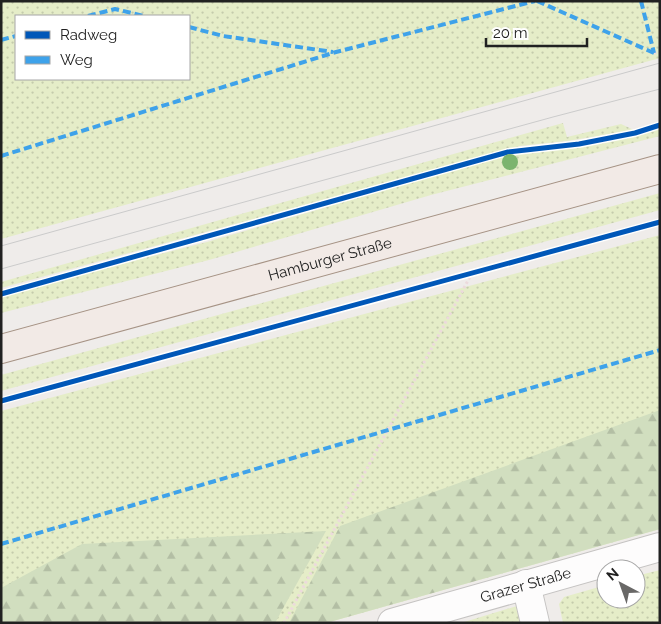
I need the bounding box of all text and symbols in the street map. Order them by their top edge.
legend [15,15,190,80]
scale bar [486,15,587,47]
text: 20 m [493,24,528,42]
text: Radweg [60,26,117,44]
text: Weg [60,51,93,69]
street label: Hamburger Straße [266,234,394,285]
north arrow [596,559,646,609]
street label: Grazer Straße [478,564,573,606]
text: N [603,565,622,584]

